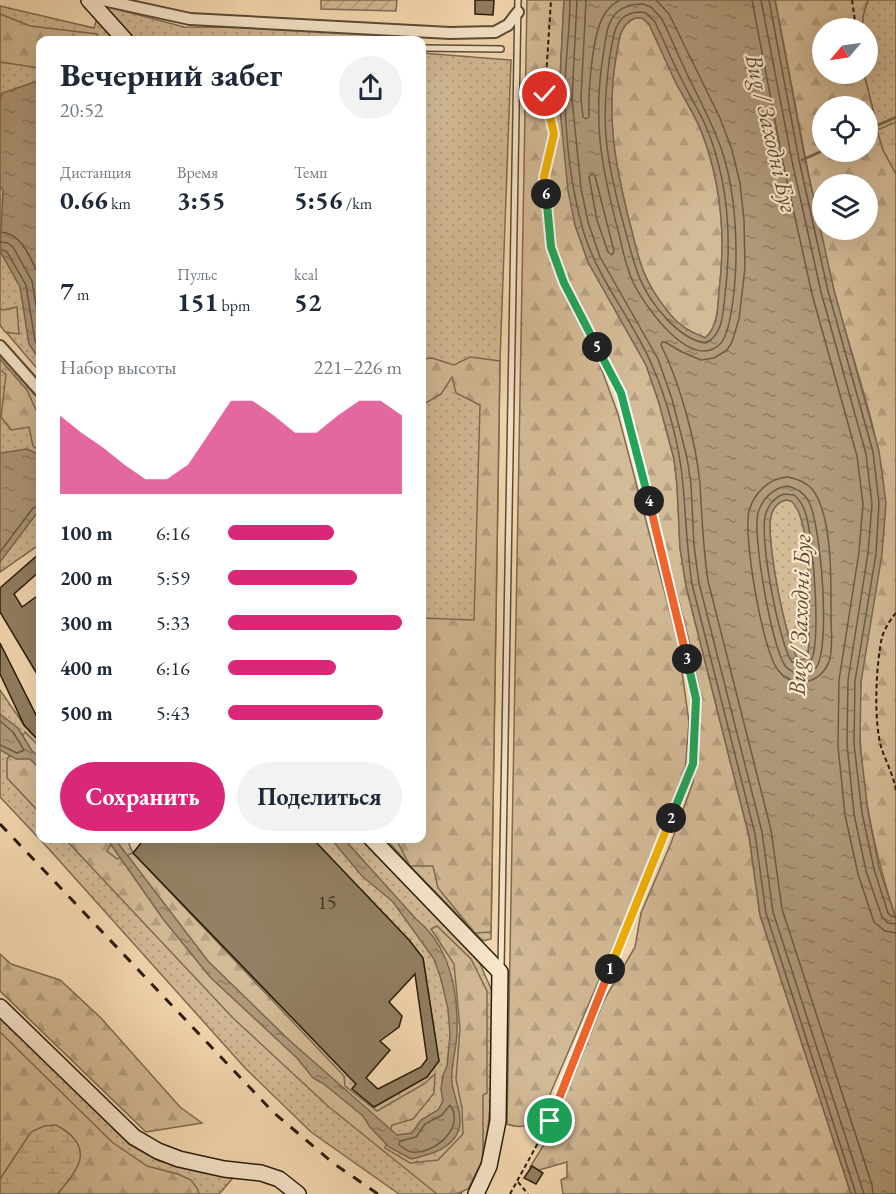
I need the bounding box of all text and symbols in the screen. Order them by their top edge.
north arrow [812,18,878,84]
map controls [812,18,878,240]
water label: Bug / Заходні Буг [738,50,805,216]
text: Вечерний забег [60,53,282,96]
button: share [339,56,402,119]
pin [519,68,570,119]
icon: check [528,77,561,110]
button: locate [812,96,878,162]
text: 20:52 [60,97,103,123]
text: Дистанция [60,162,131,183]
text: Время [177,162,218,183]
text: Темп [294,162,327,183]
button: layers [812,174,878,240]
pin: 6 [531,179,561,209]
text: 0.66 [60,183,108,217]
text: 3:55 [177,183,226,217]
text: 5:56 [294,183,343,217]
text: 6 [542,183,550,204]
text: km [108,193,131,214]
text: /km [343,193,372,214]
text: Пульс [177,264,218,285]
text: kcal [294,264,318,285]
text: 7 [60,274,74,308]
text: m [74,284,89,305]
text: 151 [177,285,218,319]
text: 52 [294,285,322,319]
text: bpm [218,295,250,316]
pin: 5 [582,332,612,362]
text: 5 [593,336,601,357]
text: Набор высоты [60,354,176,380]
text: 221–226 m [314,354,402,380]
pin: 4 [634,486,664,516]
text: 4 [645,490,653,511]
text: 100 m [60,520,113,546]
text: 6:16 [156,520,190,546]
water label: Bug / Заходні Буг [781,533,817,697]
text: 200 m [60,565,113,591]
text: 5:59 [156,565,190,591]
text: 300 m [60,610,113,636]
text: 5:33 [156,610,190,636]
pin: 3 [672,644,702,674]
text: 3 [683,648,691,669]
text: 400 m [60,655,113,681]
text: 6:16 [156,655,190,681]
text: 500 m [60,700,113,726]
text: 5:43 [156,700,190,726]
button: Сохранить [60,762,225,831]
button: Поделиться [237,762,402,831]
pin: 2 [656,803,686,833]
text: 2 [667,807,675,828]
house number: 15 [317,889,337,915]
pin: 1 [595,954,625,984]
text: 1 [606,958,614,979]
pin [524,1095,575,1146]
icon: arrive [533,1104,566,1137]

